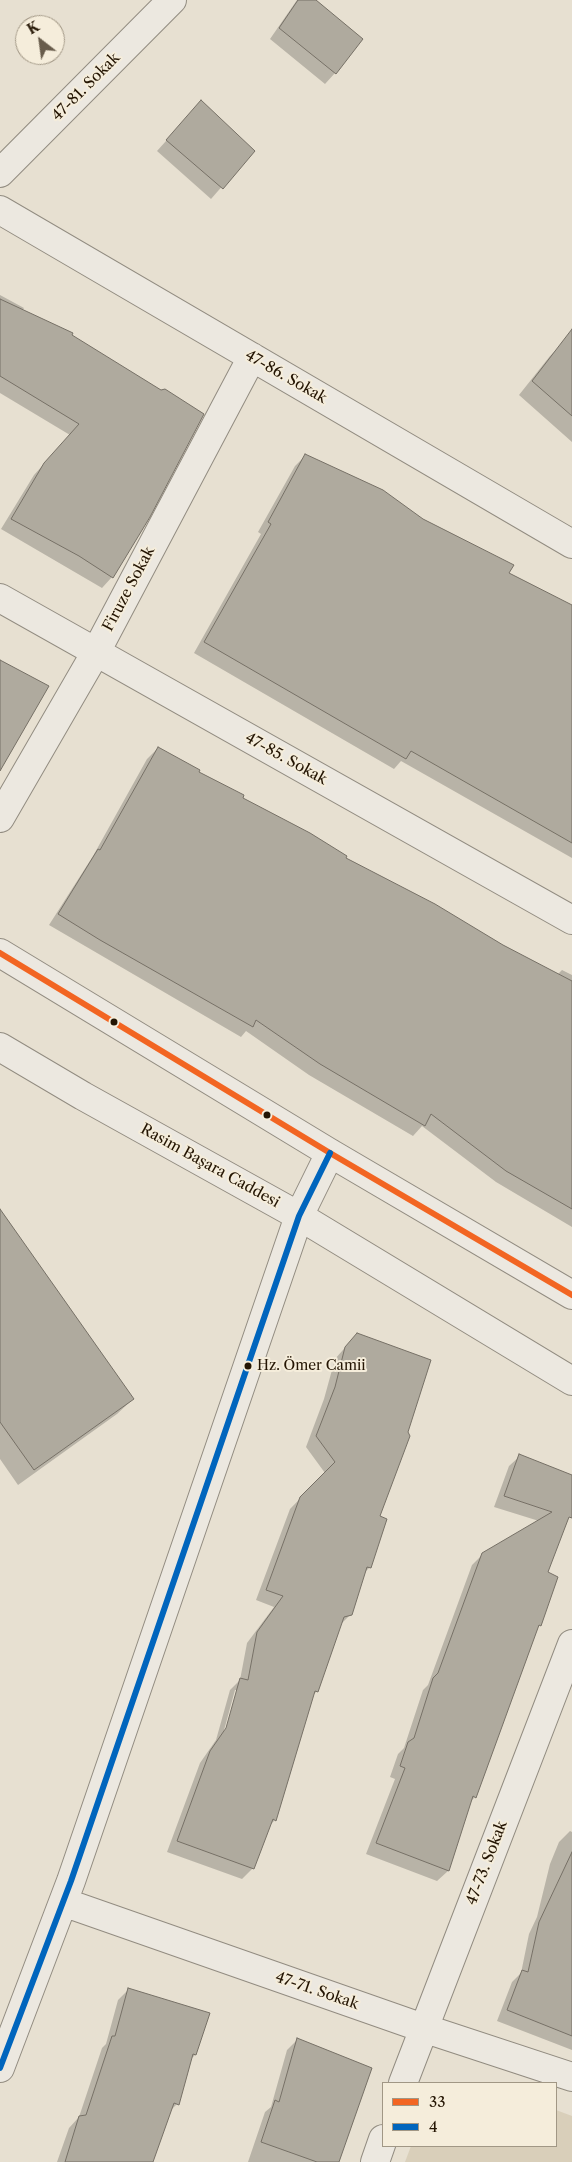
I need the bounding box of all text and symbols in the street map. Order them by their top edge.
north arrow [15,15,65,65]
text: K [24,17,42,38]
street label: 47-81. Sokak [48,49,124,125]
street label: 47-86. Sokak [242,346,330,408]
street label: Firuze Sokak [99,544,159,634]
street label: 47-85. Sokak [242,729,330,789]
unlabelled marker [109,1017,119,1027]
unlabelled marker [262,1110,272,1120]
street label: Rasim Başara Caddesi [137,1120,283,1212]
place label: Hz. Ömer Camii [257,1358,365,1374]
marker: Hz. Ömer Camii [243,1361,253,1371]
street label: 47-73. Sokak [463,1818,511,1908]
street label: 47-71. Sokak [273,1968,361,2014]
legend [382,2082,557,2147]
text: 33 [429,2092,446,2111]
text: 4 [429,2117,438,2136]

